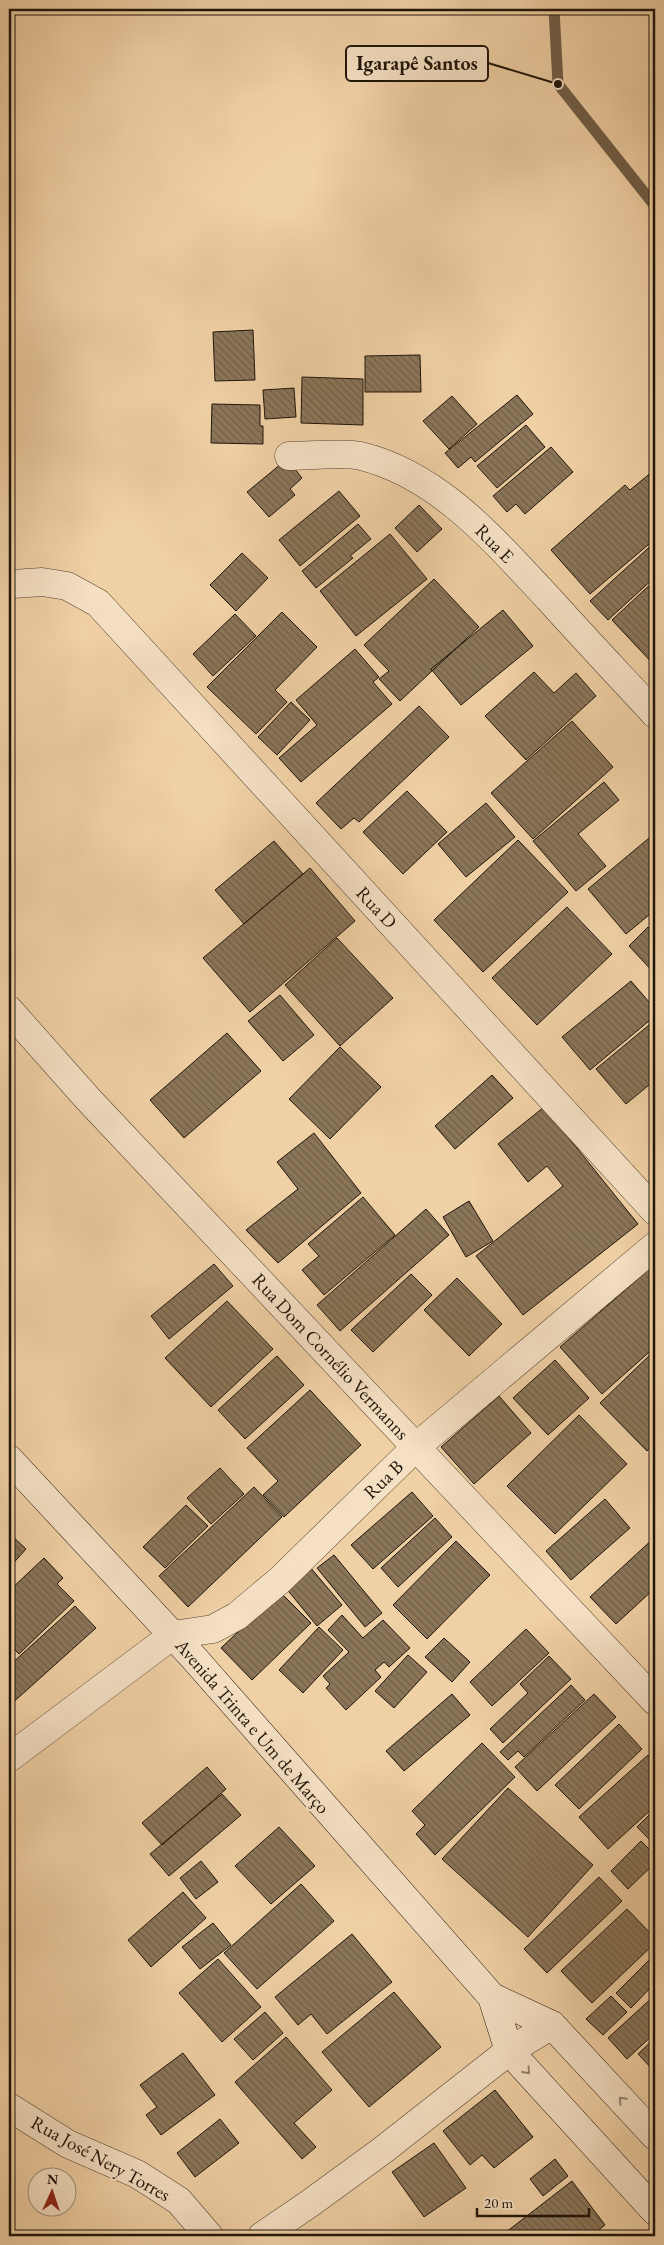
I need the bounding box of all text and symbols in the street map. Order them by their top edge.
callout: Igarapê Santos [346,46,488,81]
text: Igarapê Santos [356,50,478,76]
street label: Rua E [470,518,520,569]
street label: Rua D [351,881,403,934]
street label: Rua Dom Cornélio Vermanns [247,1268,415,1445]
street label: Rua B [358,1454,409,1504]
street label: Avenida Trinta e Um de Março [169,1633,336,1819]
one-way arrow [522,2065,531,2074]
one-way arrow [619,2097,628,2106]
street label: Rua José Nery Torres [27,2110,175,2206]
north arrow [28,2168,78,2218]
scale bar [477,2185,589,2217]
text: 20 m [484,2193,513,2212]

